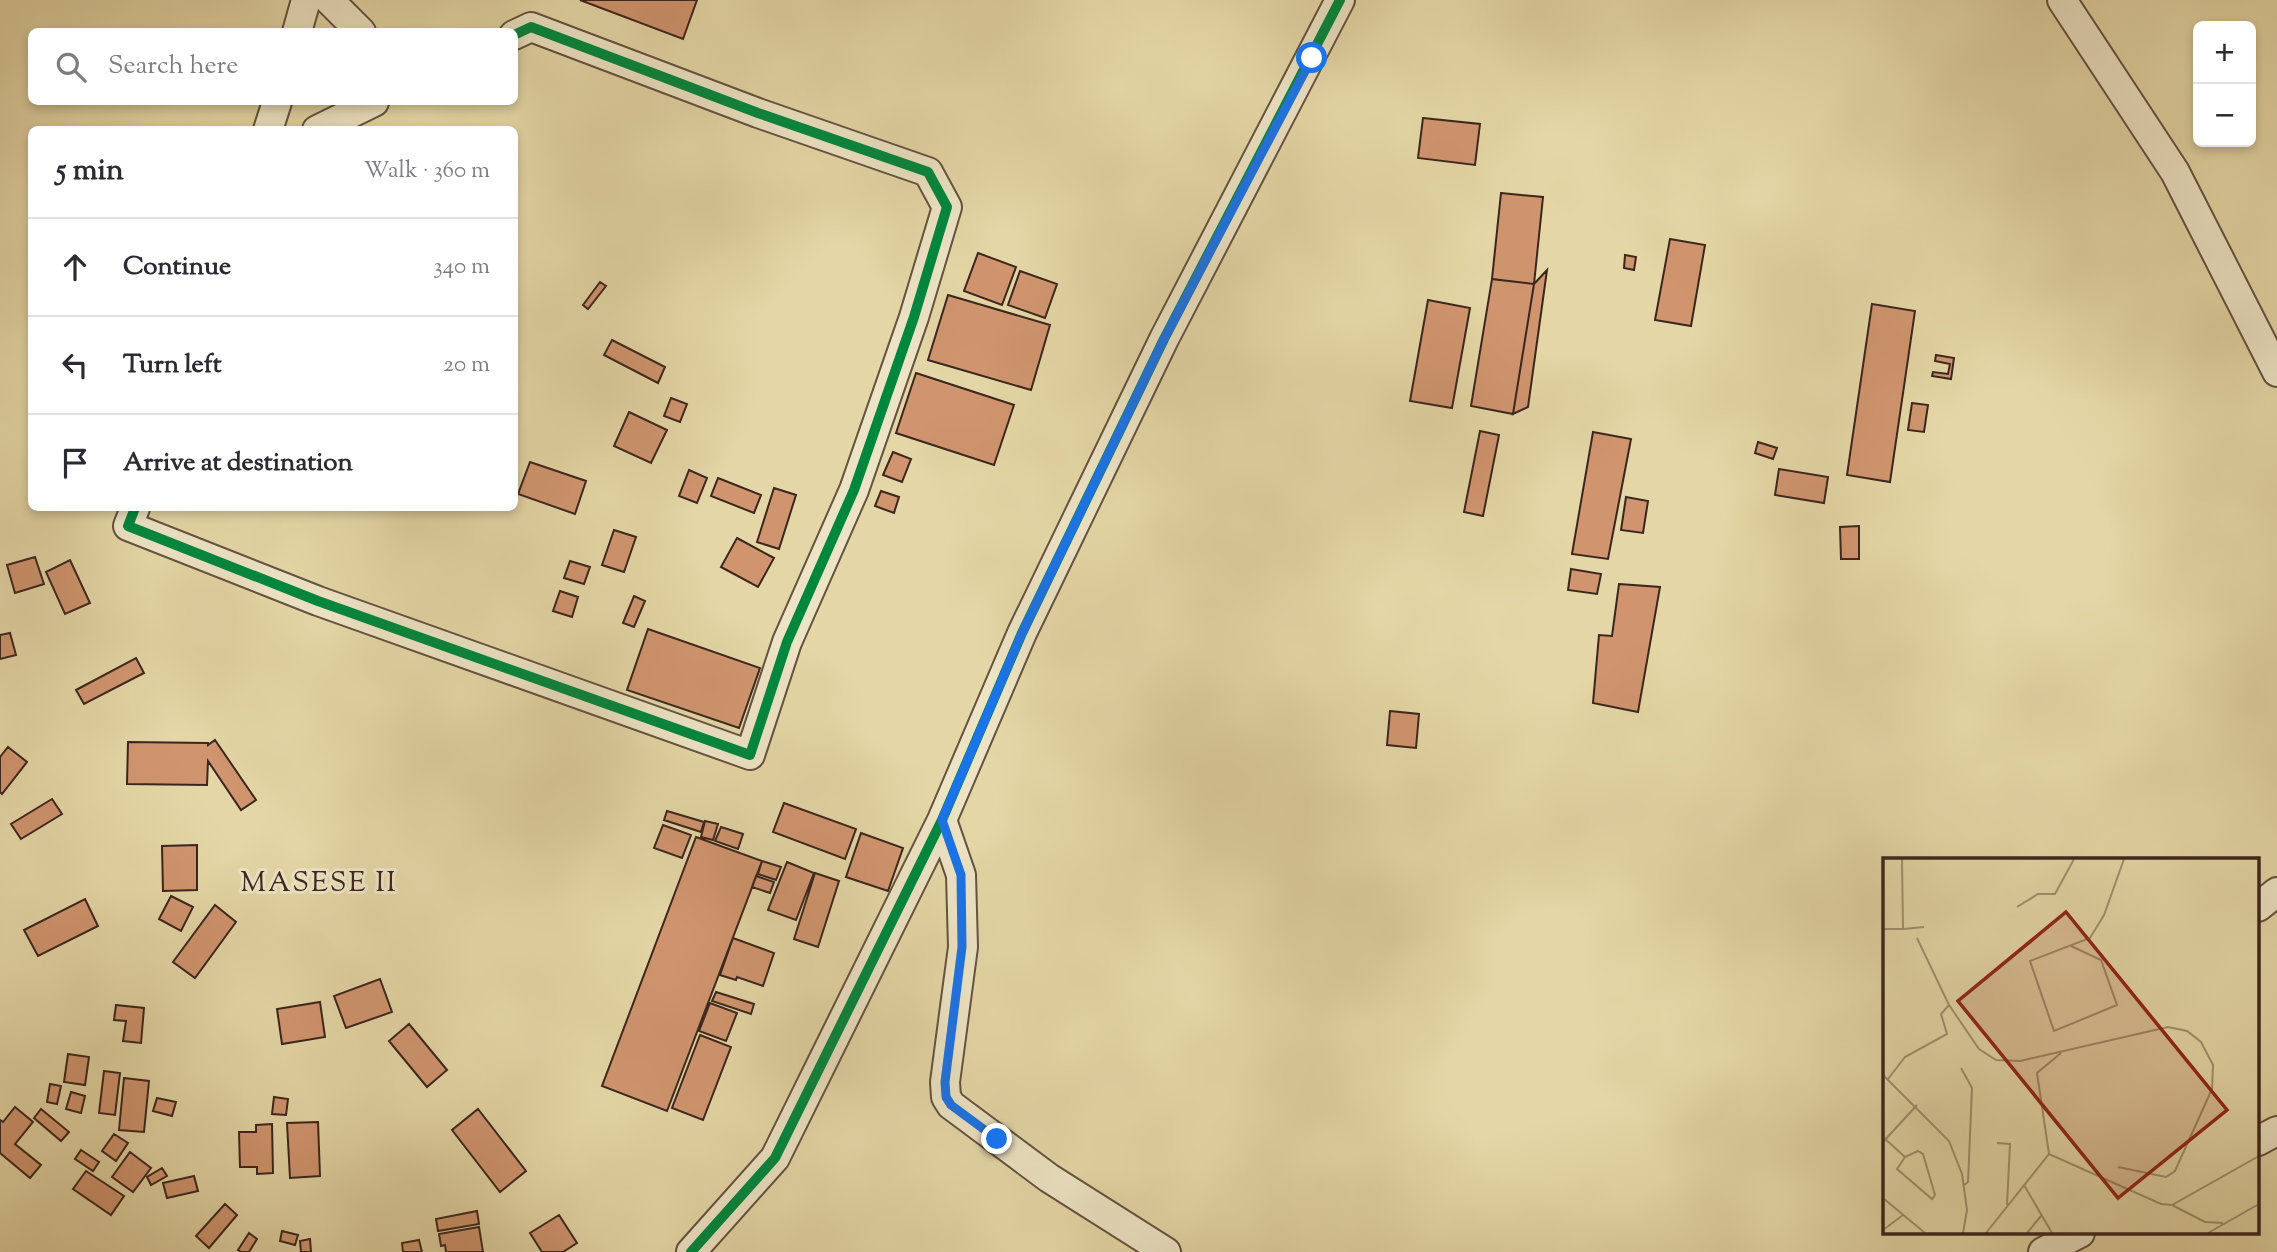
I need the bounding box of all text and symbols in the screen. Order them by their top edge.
map controls [2193,21,2256,147]
button: + [2193,21,2256,84]
search box [28,28,518,105]
route start [1296,42,1327,73]
icon: search [52,48,90,86]
text: Search here [108,48,238,85]
button: − [2193,84,2256,147]
text: 5 min [56,150,124,193]
text: Walk · 360 m [364,155,490,188]
icon: ahead [56,248,94,286]
text: Continue [123,249,231,286]
text: 340 m [433,251,490,284]
icon: left [56,346,94,384]
text: Turn left [123,347,222,384]
text: 20 m [443,349,490,382]
icon: arrive [56,444,94,482]
text: Arrive at destination [123,445,353,482]
inset map [1883,858,2260,1234]
district label: MASESE II [240,864,398,904]
route end [981,1123,1012,1154]

